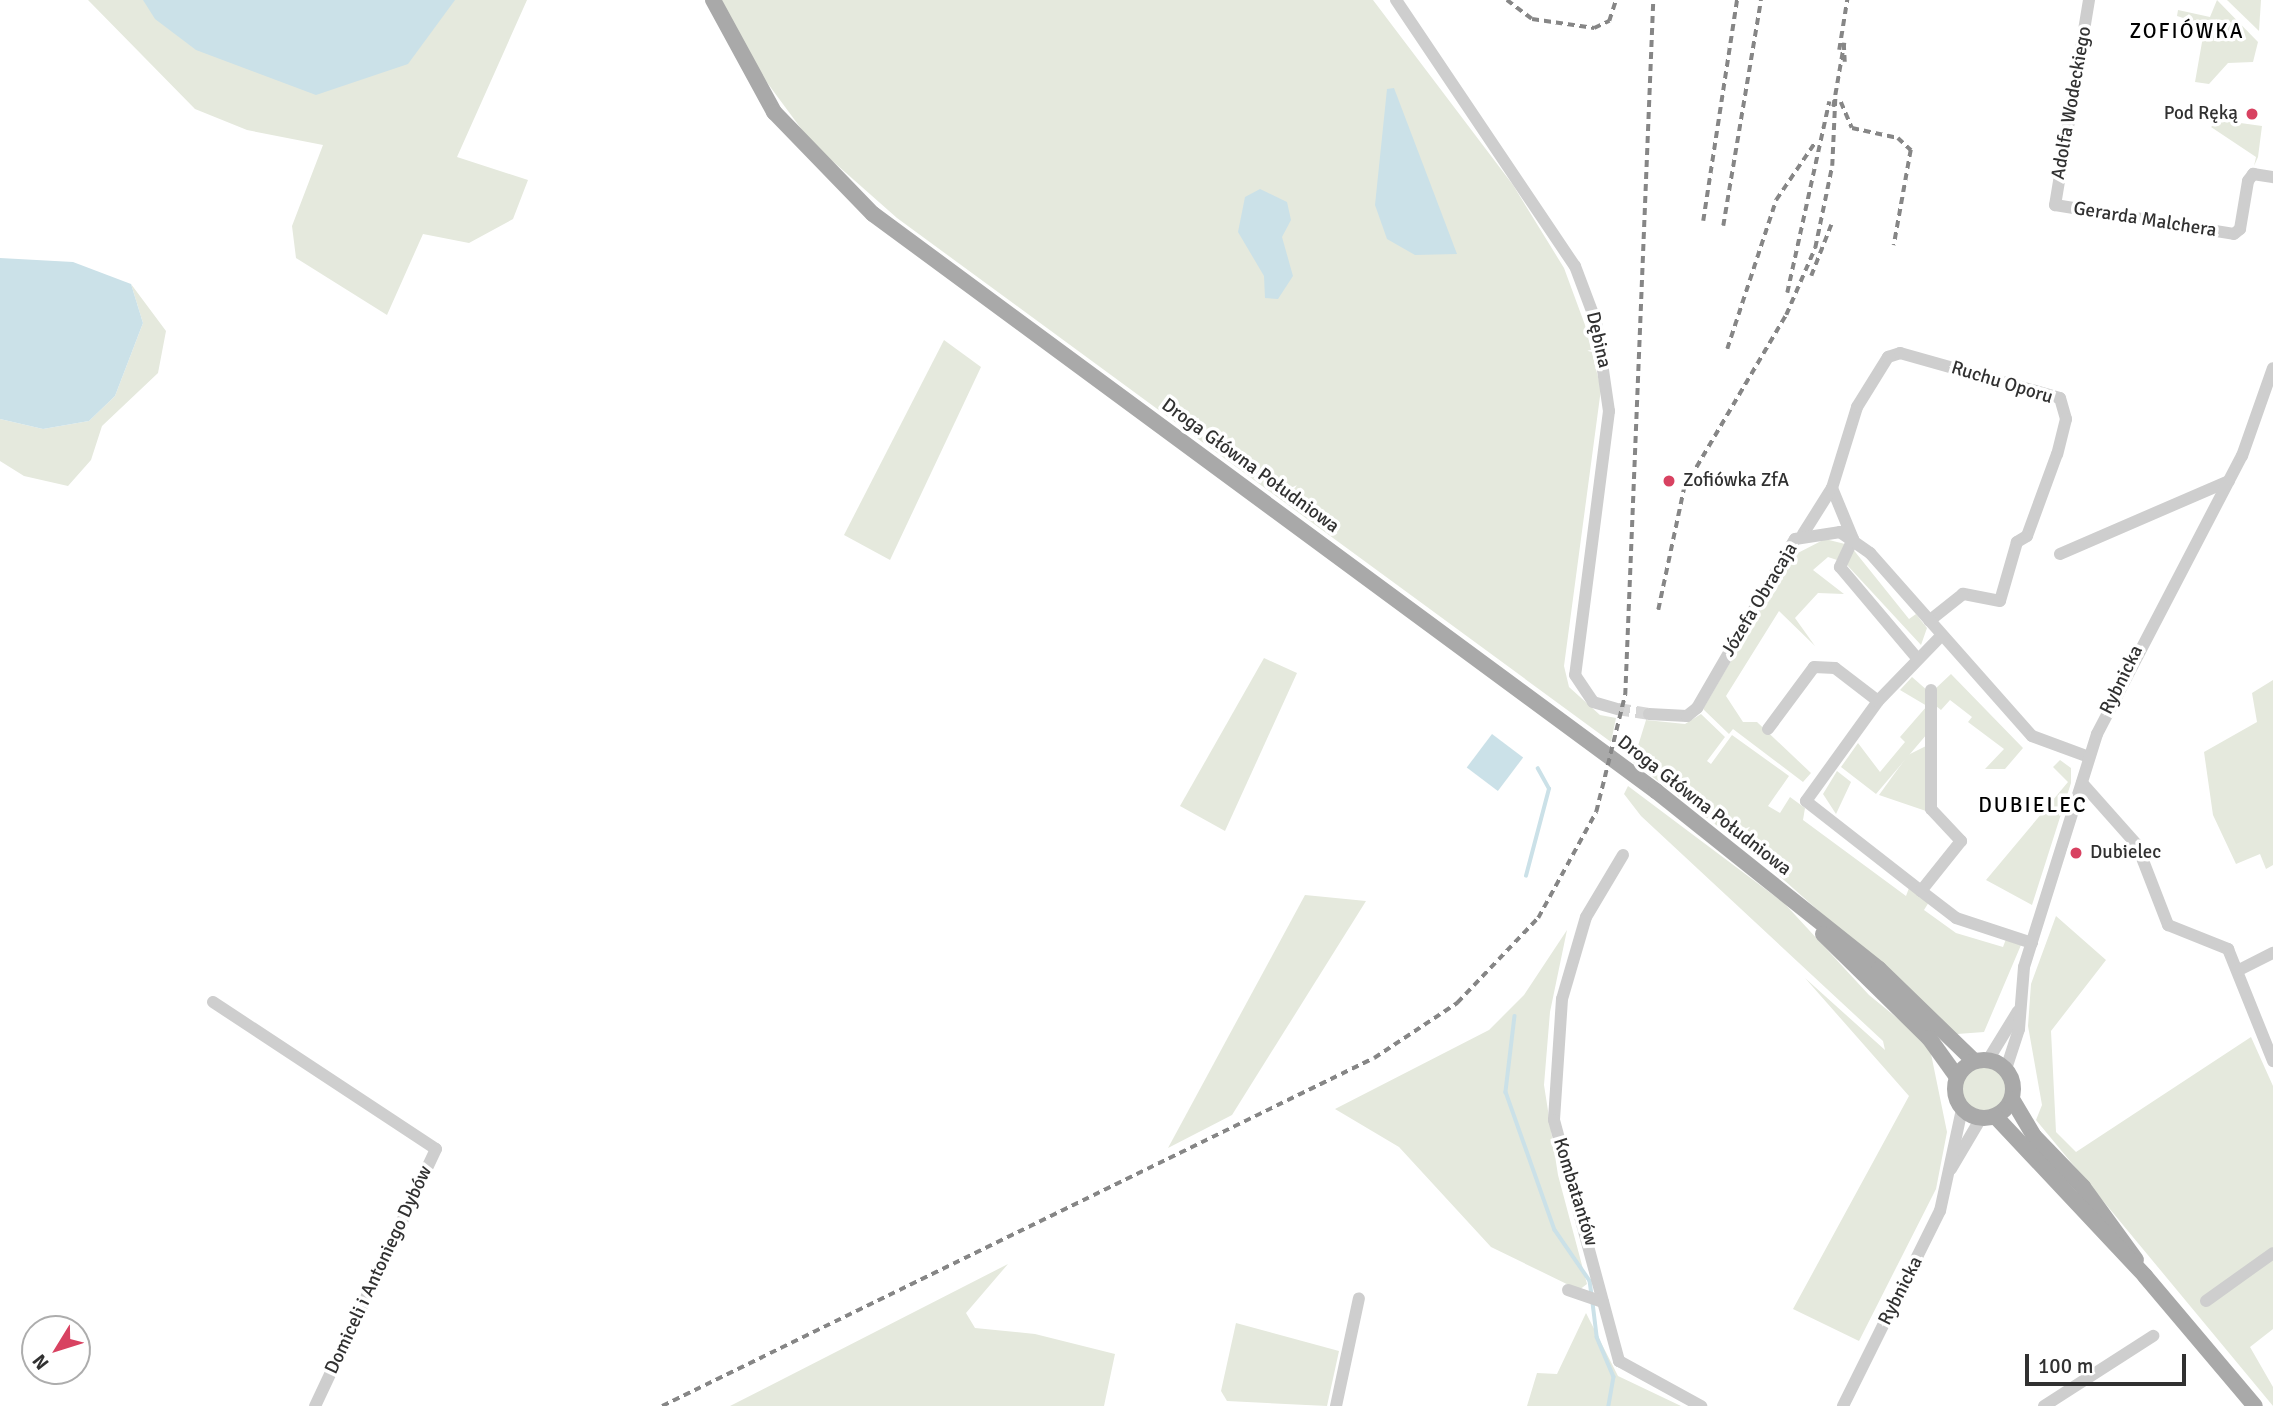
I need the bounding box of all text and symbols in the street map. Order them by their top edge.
district label: ZOFIÓWKA [2130,18,2244,44]
street label: Adolfa Wodeckiego [2047,25,2097,181]
place label: Pod Ręką [2164,103,2238,125]
marker: Pod Ręką [2244,106,2260,122]
street label: Gerarda Malchera [2072,197,2218,243]
street label: Dębina [1580,310,1616,370]
street label: Ruchu Oporu [1948,357,2056,409]
street label: Droga Główna Południowa [1157,394,1343,538]
place label: Zofiówka ZfA [1683,470,1789,492]
marker: Zofiówka ZfA [1661,473,1677,489]
street label: Józefa Obracaja [1717,539,1803,661]
street label: Rybnicka [2096,642,2148,718]
street label: Droga Główna Południowa [1613,731,1795,881]
district label: DUBIELEC [1979,792,2087,818]
place label: Dubielec [2090,842,2161,864]
marker: Dubielec [2068,845,2084,861]
street label: Kombatantów [1548,1135,1602,1249]
street label: Domiceli i Antoniego Dybów [321,1162,437,1378]
street label: Rybnicka [1874,1253,1928,1329]
north arrow [21,1315,91,1385]
scale bar [2028,1340,2189,1384]
text: N [28,1349,55,1374]
text: 100 m [2038,1353,2093,1379]

